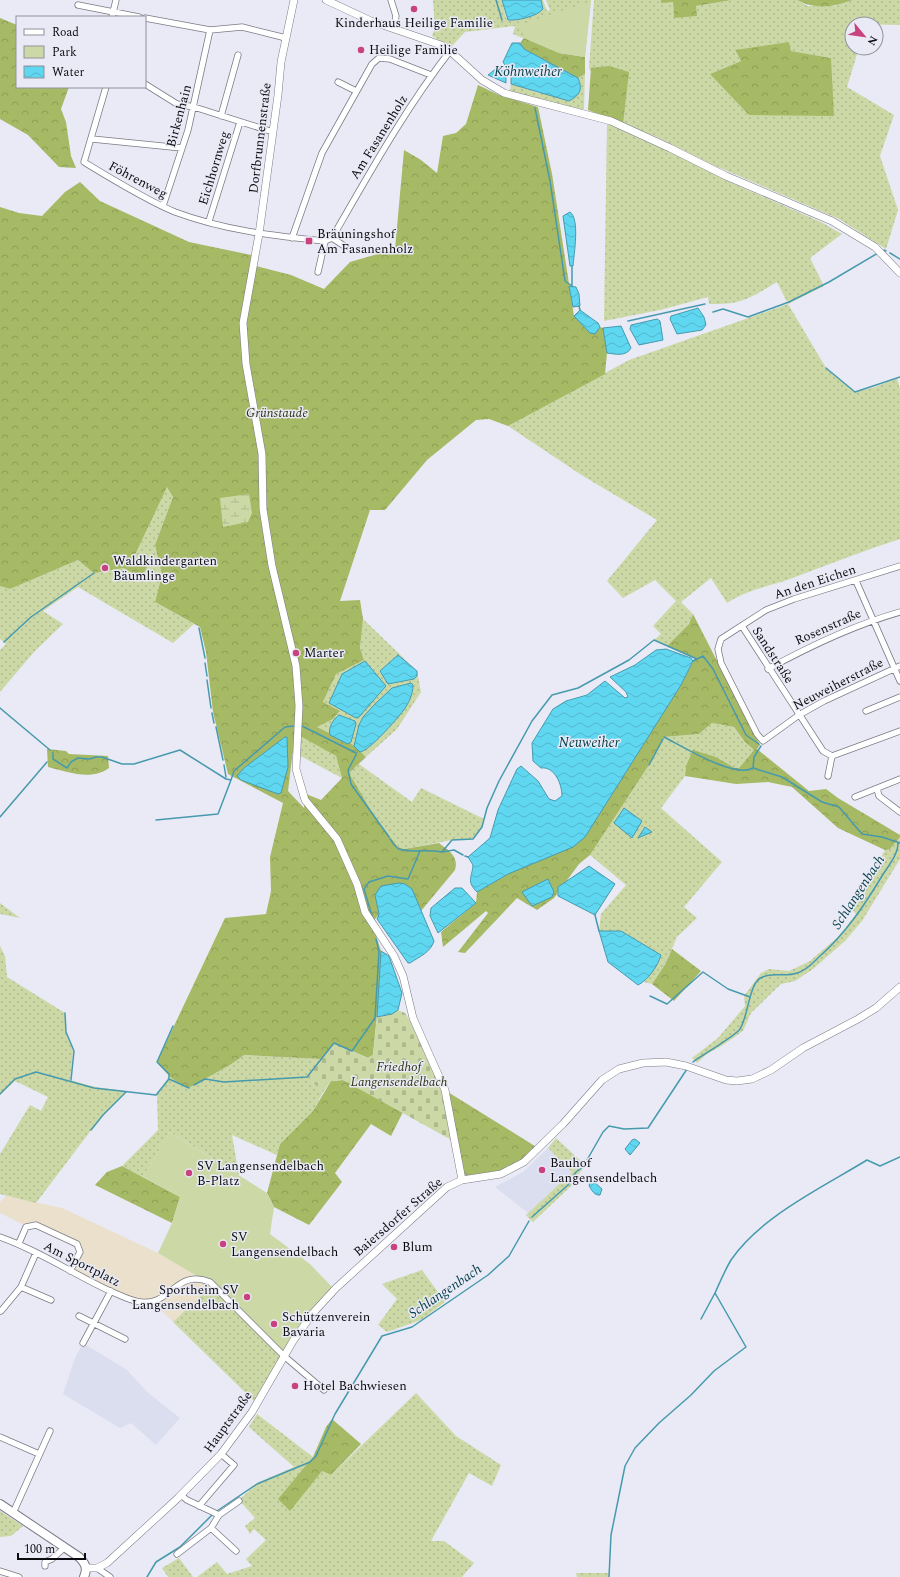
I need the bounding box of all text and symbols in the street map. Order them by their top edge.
marker: Kinderhaus Heilige Familie [409,4,419,14]
place label: Kinderhaus Heilige Familie [335,13,493,33]
legend [16,16,146,88]
north arrow [844,16,884,56]
text: Road [52,23,79,42]
text: N [863,33,882,49]
place label: Heilige Familie [369,40,458,60]
text: Park [52,43,77,62]
marker: Heilige Familie [356,45,366,55]
water label: Köhnweiher [494,61,562,82]
text: Water [52,63,84,82]
street label: Dorfbrunnenstraße [243,81,277,195]
street label: Birkenhain [161,82,197,150]
street label: Am Fasanenholz [345,91,413,183]
street label: Eichhornweg [193,128,235,208]
street label: Föhrenweg [105,156,171,204]
place label: Bräuningshof Am Fasanenholz [317,224,413,259]
marker: Bräuningshof Am Fasanenholz [304,236,314,246]
park label: Grünstaude [246,403,308,423]
place label: Waldkindergarten Bäumlinge [113,551,218,586]
street label: An den Eichen [771,559,859,605]
marker: Waldkindergarten Bäumlinge [100,563,110,573]
street label: Rosenstraße [791,603,865,651]
street label: Sandstraße [747,623,799,687]
place label: Marter [304,643,344,663]
marker: Marter [291,648,301,658]
street label: Neuweiherstraße [789,653,887,715]
water label: Neuweiher [558,732,620,753]
water label: Schlangenbach [826,851,890,933]
park label: Friedhof Langensendelbach [350,1057,448,1092]
place label: Bauhof Langensendelbach [550,1153,658,1188]
place label: SV Langensendelbach B-Platz [197,1156,324,1191]
marker: Bauhof Langensendelbach [537,1165,547,1175]
marker: SV Langensendelbach B-Platz [184,1168,194,1178]
street label: Baiersdorfer Straße [349,1173,447,1261]
place label: SV Langensendelbach [231,1227,339,1262]
street label: Am Sportplatz [40,1236,124,1292]
place label: Blum [402,1237,433,1257]
marker: SV Langensendelbach [218,1239,228,1249]
marker: Blum [389,1242,399,1252]
water label: Schlangenbach [404,1259,486,1323]
place label: Sportheim SV Langensendelbach [132,1280,239,1315]
marker: Sportheim SV Langensendelbach [242,1292,252,1302]
place label: Schützenverein Bavaria [282,1307,371,1342]
marker: Schützenverein Bavaria [269,1319,279,1329]
place label: Hotel Bachwiesen [303,1376,407,1396]
marker: Hotel Bachwiesen [290,1381,300,1391]
street label: Hauptstraße [199,1387,257,1457]
scale bar [18,1535,85,1561]
text: 100 m [24,1540,55,1559]

